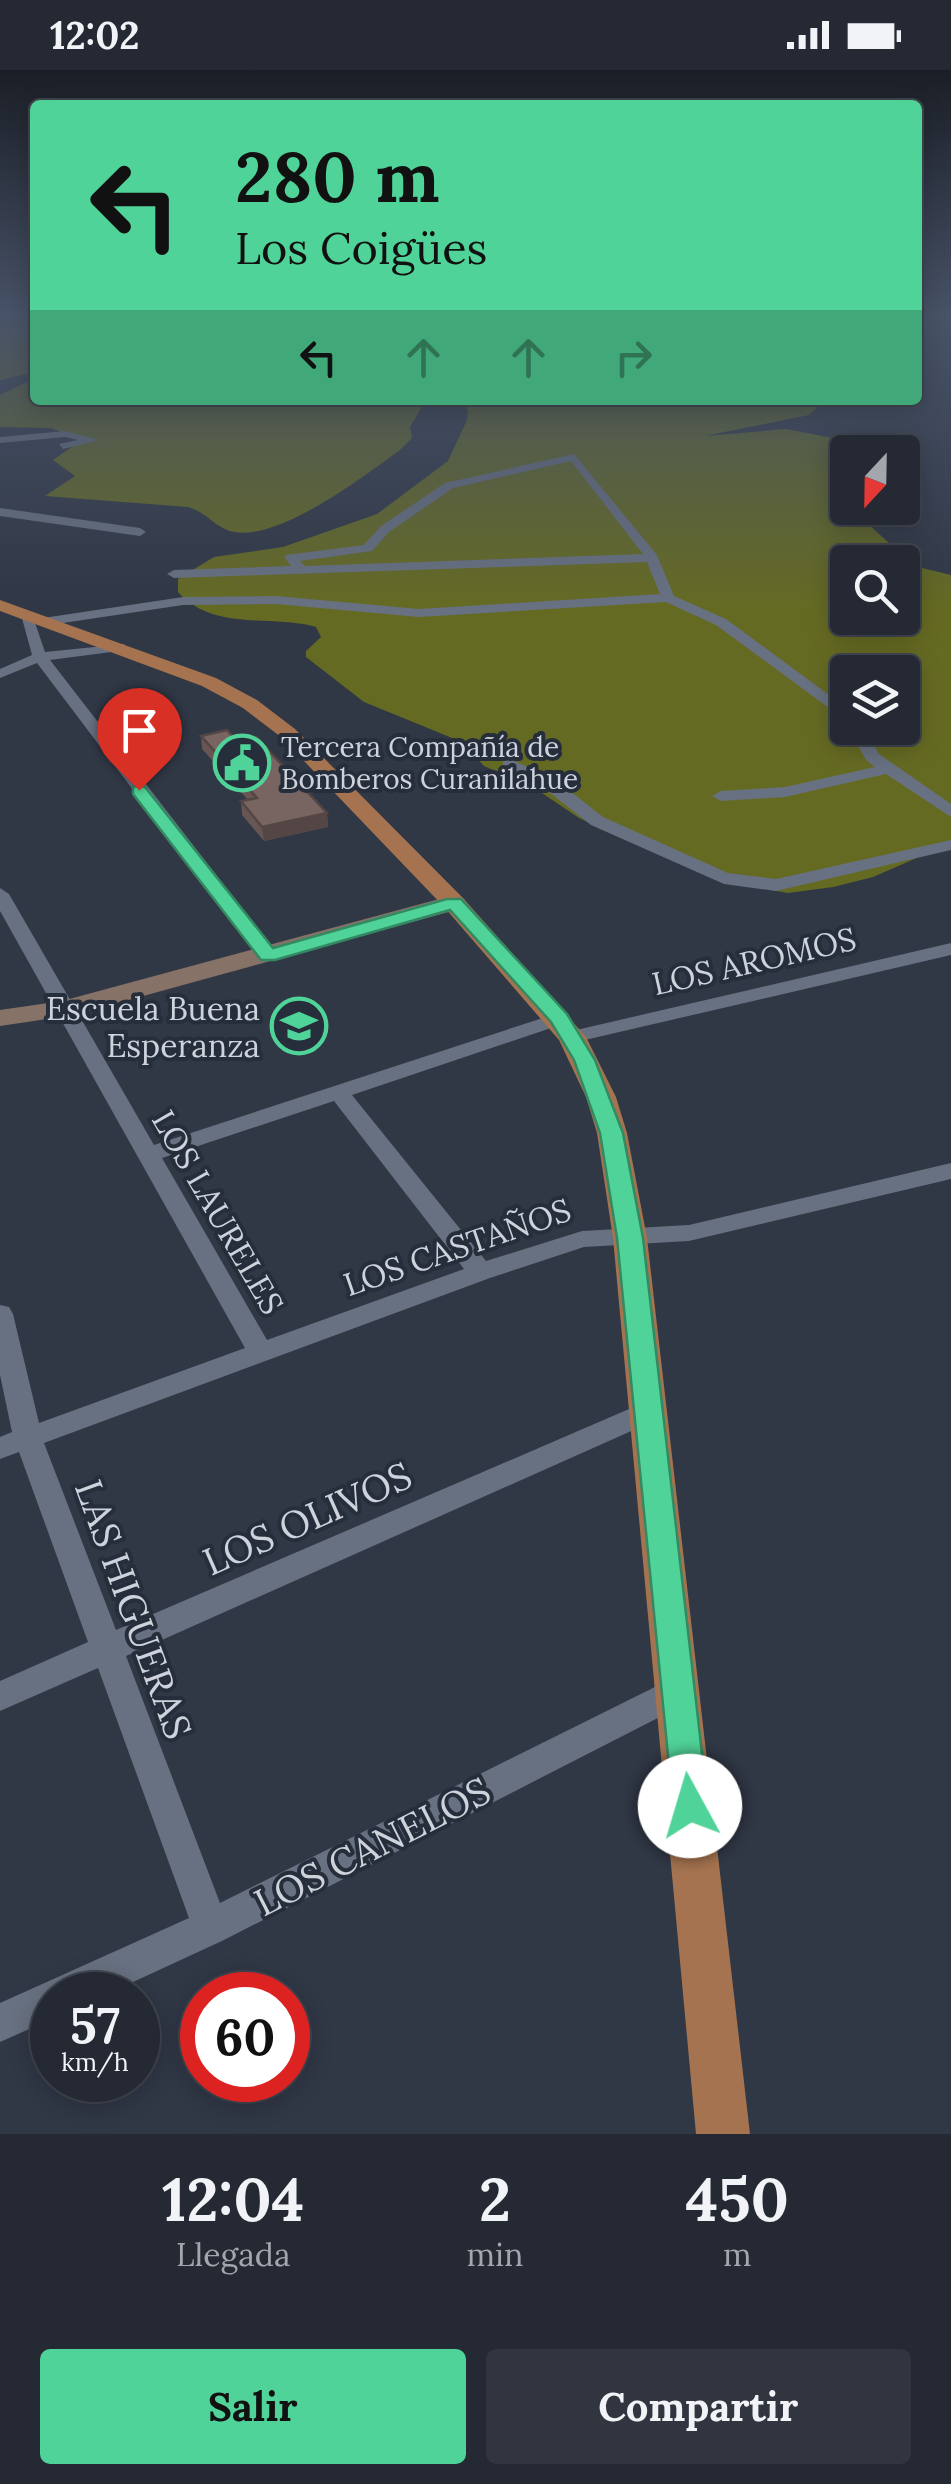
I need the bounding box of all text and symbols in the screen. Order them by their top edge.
text: 12:02 [50,11,140,59]
text: 280 m [235,132,440,221]
icon: left [70,140,200,270]
text: Los Coigües [235,219,487,276]
icon: left [291,330,346,385]
icon: ahead [396,330,451,385]
icon: ahead [501,330,556,385]
icon: right [606,330,661,385]
north arrow [830,435,920,525]
map controls [830,435,920,745]
button: search [830,545,920,635]
button: layers [830,655,920,745]
pin [97,688,182,791]
icon: arrive [112,703,167,758]
place label: Tercera Compañía de Bomberos Curanilahue [281,729,578,797]
public building icon: Tercera Compañía de Bomberos Curanilahue [212,733,272,793]
street label: LOS AROMOS [648,918,860,1004]
place label: Escuela Buena Esperanza [46,988,260,1066]
school or university icon: Escuela Buena Esperanza [269,996,329,1056]
street label: LOS LAURELES [143,1103,293,1321]
street label: LOS CASTAÑOS [338,1189,576,1305]
street label: LOS OLIVOS [195,1451,419,1585]
street label: LAS HIGUERAS [65,1473,203,1745]
position arrow [638,1754,742,1858]
street label: LOS CANELOS [246,1766,498,1926]
speed limit sign: 60 [180,1972,310,2102]
text: 57 [70,1993,120,2057]
text: km/h [61,2046,129,2078]
text: 12:04 [162,2161,304,2237]
text: 2 [479,2161,511,2237]
text: 450 [686,2161,789,2237]
text: Llegada [176,2234,290,2275]
text: min [466,2234,523,2275]
text: m [723,2234,752,2275]
button: Salir [40,2349,466,2464]
button: Compartir [486,2349,911,2464]

